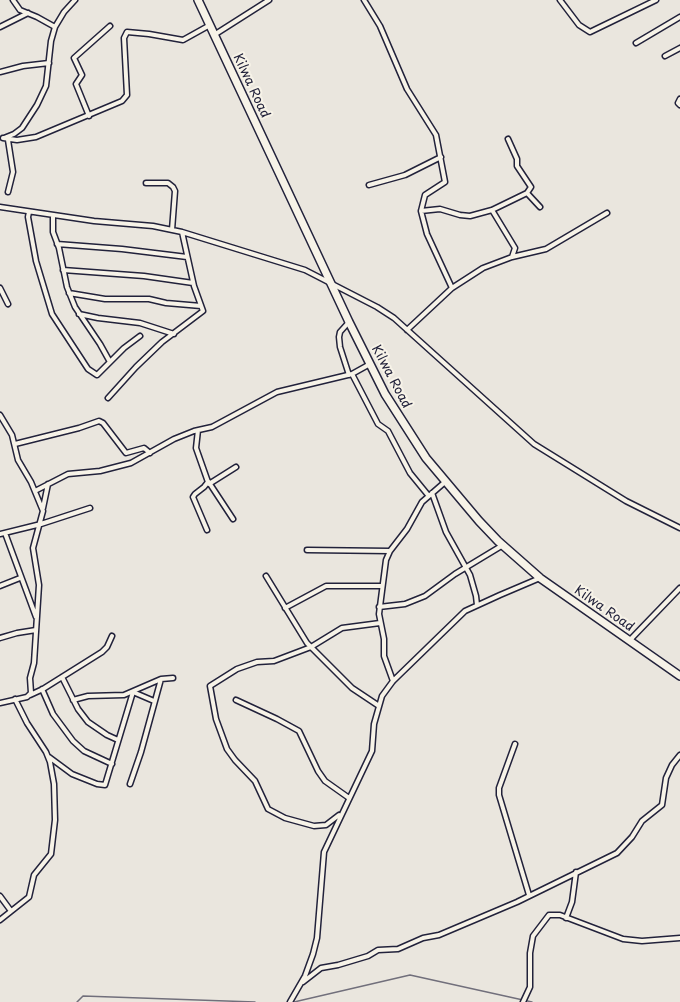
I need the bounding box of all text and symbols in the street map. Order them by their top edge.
street label: Kilwa Road [229,51,273,121]
street label: Kilwa Road [368,343,414,411]
street label: Kilwa Road [571,583,637,635]

